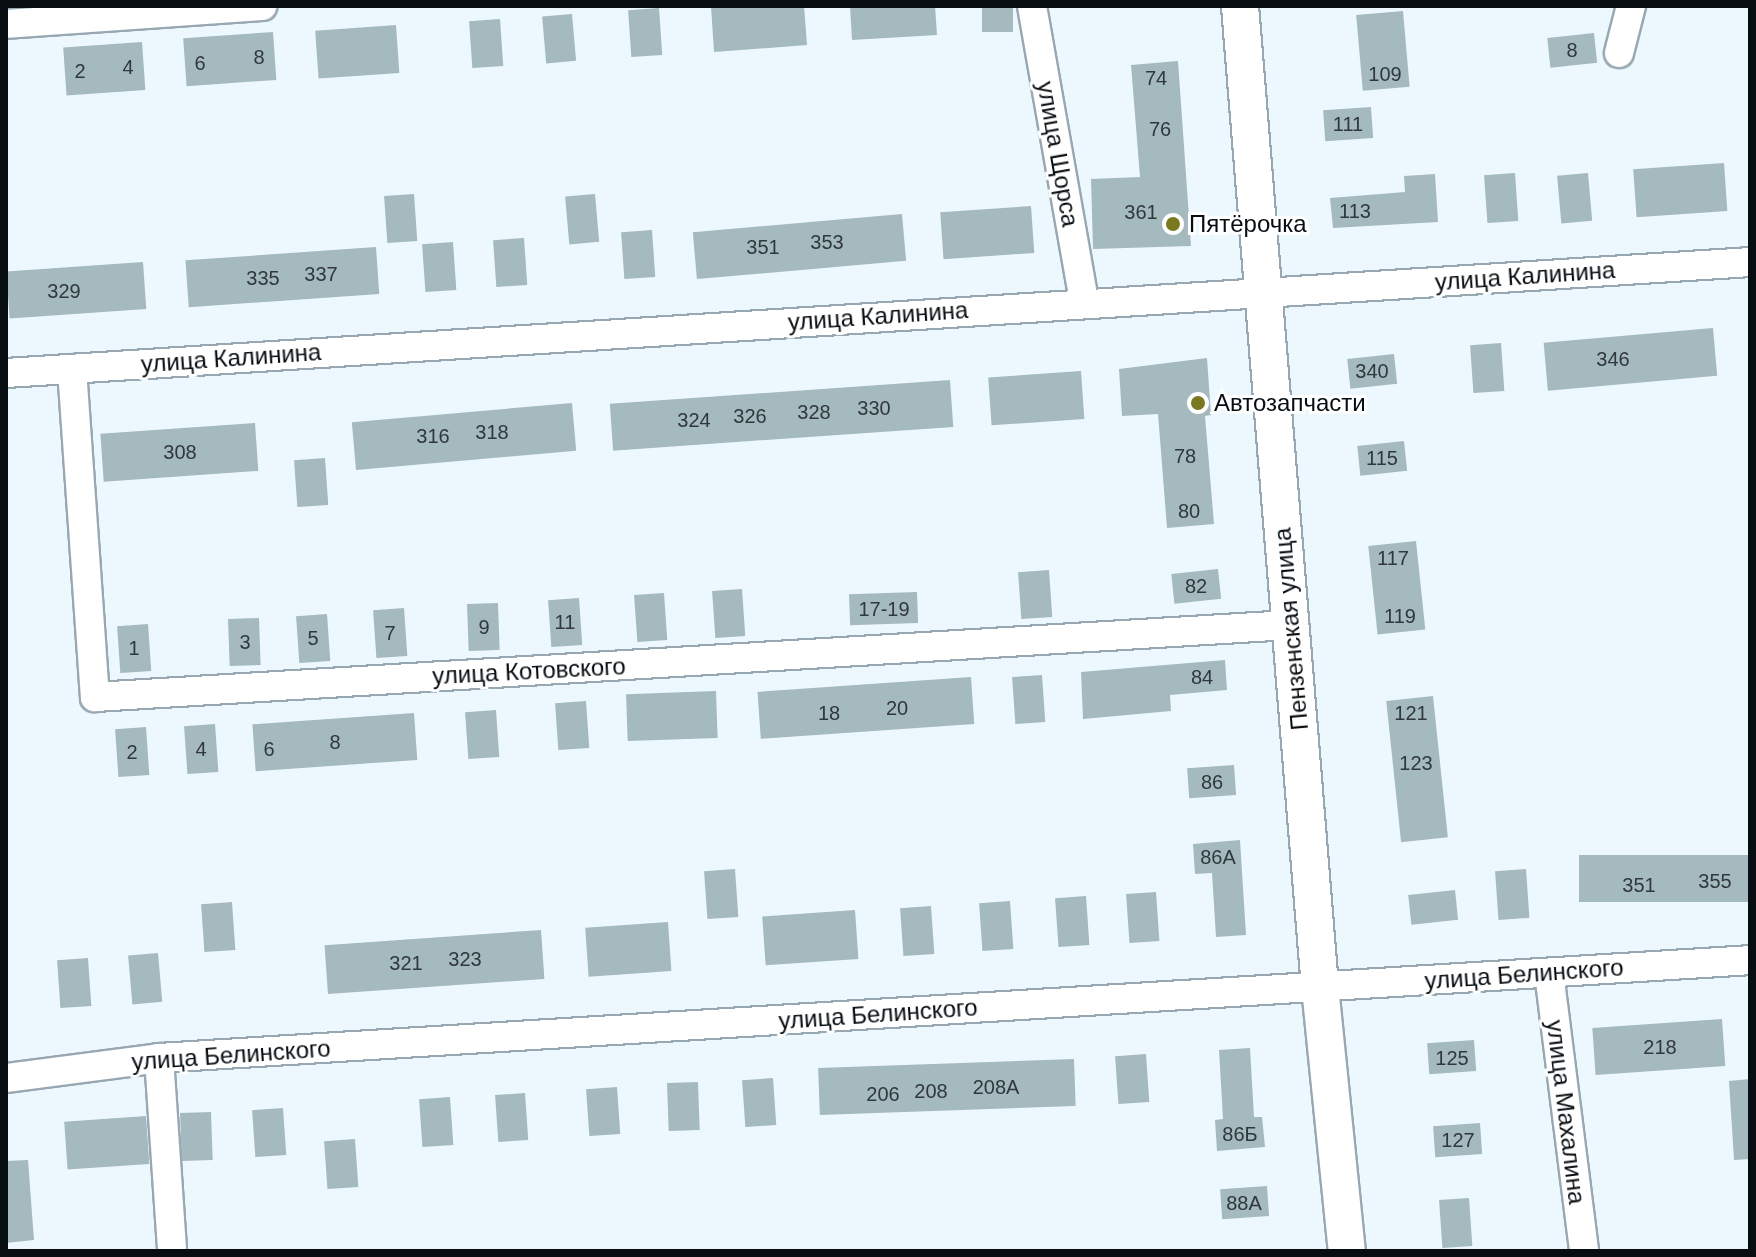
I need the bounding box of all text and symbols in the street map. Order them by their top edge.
house number: 8 [1566,38,1578,62]
house number: 8 [253,45,265,69]
house number: 6 [194,51,206,75]
house number: 4 [122,55,134,79]
house number: 2 [74,59,86,83]
house number: 109 [1368,62,1402,86]
house number: 74 [1145,66,1167,90]
street label: улица Щорса [1031,79,1085,229]
house number: 111 [1333,112,1363,136]
house number: 76 [1149,117,1171,141]
house number: 113 [1339,199,1371,223]
house number: 361 [1124,200,1158,224]
place label: Пятёрочка [1189,210,1307,238]
marker: Пятёрочка [1164,215,1182,233]
house number: 353 [810,230,844,254]
house number: 351 [746,235,780,259]
street label: улица Калинина [1434,255,1616,297]
house number: 337 [304,262,338,286]
house number: 335 [246,266,280,290]
house number: 329 [47,279,81,303]
street label: улица Калинина [787,295,969,337]
street label: улица Калинина [140,337,322,379]
house number: 346 [1596,347,1630,371]
house number: 340 [1355,359,1389,383]
place label: Автозапчасти [1214,389,1366,417]
marker: Автозапчасти [1189,394,1207,412]
house number: 330 [857,396,891,420]
house number: 328 [797,400,831,424]
house number: 326 [733,404,767,428]
house number: 324 [677,408,711,432]
house number: 318 [475,420,509,444]
house number: 316 [416,424,450,448]
house number: 308 [163,440,197,464]
house number: 78 [1174,444,1196,468]
house number: 115 [1366,446,1398,470]
house number: 80 [1178,499,1200,523]
street label: Пензенская улица [1268,527,1314,731]
house number: 117 [1377,546,1409,570]
house number: 82 [1185,574,1207,598]
house number: 17-19 [858,597,910,621]
house number: 119 [1384,604,1416,628]
house number: 11 [555,610,575,634]
house number: 9 [478,615,490,639]
house number: 7 [384,621,396,645]
house number: 5 [307,626,319,650]
house number: 3 [239,630,251,654]
house number: 1 [128,636,140,660]
street label: улица Котовского [432,652,626,690]
house number: 84 [1191,665,1213,689]
house number: 20 [886,696,908,720]
house number: 18 [818,701,840,725]
house number: 121 [1394,701,1428,725]
house number: 8 [329,730,341,754]
house number: 4 [195,737,207,761]
house number: 6 [263,737,275,761]
house number: 2 [126,740,138,764]
house number: 123 [1399,751,1433,775]
house number: 86 [1201,770,1223,794]
house number: 86А [1200,845,1236,869]
house number: 355 [1698,869,1732,893]
house number: 351 [1622,873,1656,897]
house number: 323 [448,947,482,971]
house number: 321 [389,951,423,975]
street label: улица Белинского [1424,953,1624,995]
street label: улица Белинского [778,993,978,1035]
street label: улица Махалина [1540,1018,1592,1206]
street label: улица Белинского [131,1034,331,1076]
house number: 218 [1643,1035,1677,1059]
house number: 125 [1435,1046,1469,1070]
house number: 208А [973,1075,1019,1099]
house number: 208 [914,1079,948,1103]
house number: 206 [866,1082,900,1106]
house number: 86Б [1222,1122,1258,1146]
house number: 127 [1441,1128,1475,1152]
house number: 88А [1226,1191,1262,1215]

